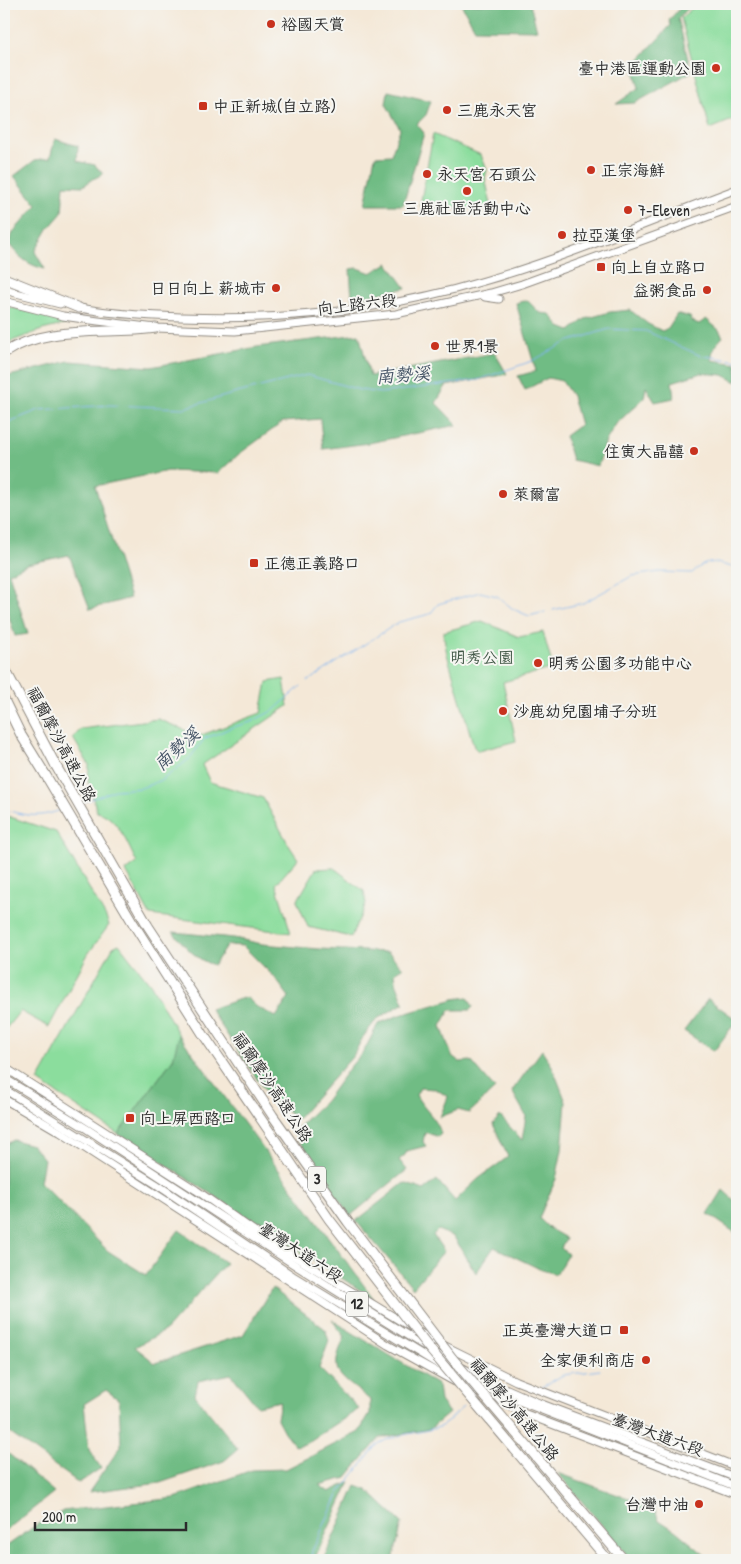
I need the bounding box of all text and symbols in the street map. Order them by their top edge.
place label: 裕國天賞 [281,13,345,35]
marker: 裕國天賞 [265,18,277,30]
place label: 臺中港區運動公園 [578,57,706,79]
marker: 臺中港區運動公園 [710,62,722,74]
place label: 中正新城(自立路) [213,95,336,117]
place label: 三鹿永天宮 [457,99,537,121]
marker: 中正新城(自立路) [197,100,209,112]
marker: 三鹿永天宮 [441,104,453,116]
place label: 正宗海鮮 [601,159,665,181]
place label: 永天宮 石頭公 [437,163,537,185]
marker: 正宗海鮮 [585,164,597,176]
marker: 永天宮 石頭公 [421,168,433,180]
marker: 三鹿社區活動中心 [461,185,473,197]
place label: 三鹿社區活動中心 [403,197,531,219]
place label: 7-Eleven [638,199,690,221]
marker: 7-Eleven [622,204,634,216]
place label: 拉亞漢堡 [572,224,636,246]
marker: 拉亞漢堡 [556,229,568,241]
place label: 向上自立路口 [611,256,707,278]
marker: 向上自立路口 [595,261,607,273]
place label: 日日向上 薪城市 [150,277,266,299]
place label: 益粥食品 [633,279,697,301]
marker: 日日向上 薪城市 [270,282,282,294]
marker: 益粥食品 [701,284,713,296]
street label: 向上路六段 [316,288,398,320]
place label: 世界1景 [445,335,499,357]
marker: 世界1景 [429,340,441,352]
water label: 南勢溪 [375,360,432,389]
place label: 住寅大晶囍 [604,440,684,462]
marker: 住寅大晶囍 [688,445,700,457]
place label: 萊爾富 [513,483,561,505]
marker: 萊爾富 [497,488,509,500]
place label: 正德正義路口 [264,552,360,574]
marker: 正德正義路口 [248,557,260,569]
park label: 明秀公園 [450,646,514,668]
place label: 明秀公園多功能中心 [548,652,692,674]
marker: 明秀公園多功能中心 [532,657,544,669]
street label: 福爾摩沙高速公路 [22,682,102,806]
place label: 沙鹿幼兒園埔子分班 [513,700,657,722]
marker: 沙鹿幼兒園埔子分班 [497,705,509,717]
water label: 南勢溪 [148,721,206,776]
street label: 福爾摩沙高速公路 [228,1028,318,1146]
place label: 向上屏西路口 [140,1107,236,1129]
marker: 向上屏西路口 [124,1112,136,1124]
road number: 3 [308,1166,326,1192]
street label: 臺灣大道六段 [255,1217,347,1287]
road number: 12 [346,1292,368,1316]
place label: 正英臺灣大道口 [502,1319,614,1341]
marker: 正英臺灣大道口 [618,1324,630,1336]
place label: 全家便利商店 [540,1349,636,1371]
street label: 福爾摩沙高速公路 [465,1353,565,1465]
marker: 全家便利商店 [640,1354,652,1366]
street label: 臺灣大道六段 [609,1407,707,1461]
place label: 台灣中油 [625,1493,689,1515]
marker: 台灣中油 [693,1498,705,1510]
scale bar [35,1499,186,1531]
text: 200 m [42,1506,76,1527]

